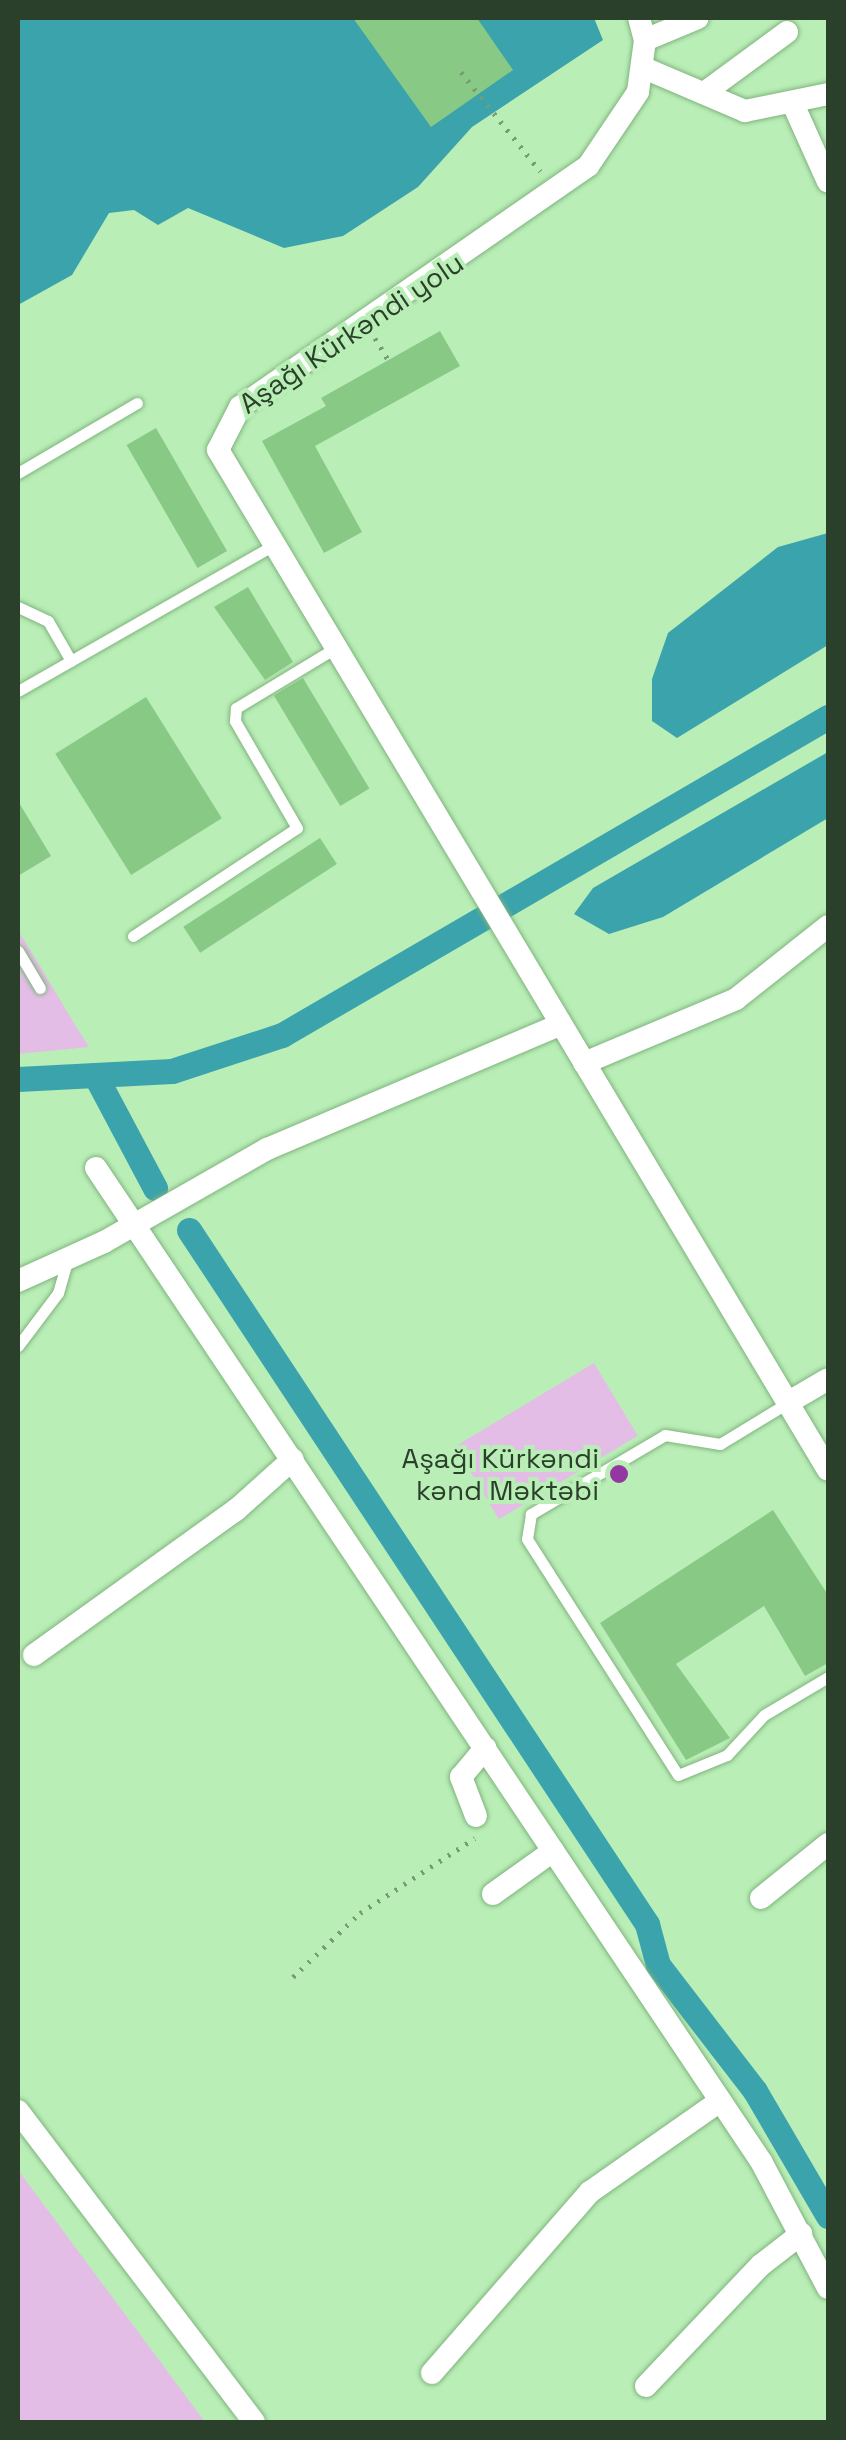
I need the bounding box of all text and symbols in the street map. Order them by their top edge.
street label: Aşağı Kürkəndi yolu [233,246,469,420]
place label: Aşağı Kürkəndi kənd Məktəbi [402,1441,599,1507]
marker: Aşağı Kürkəndi kənd Məktəbi [608,1463,630,1485]

